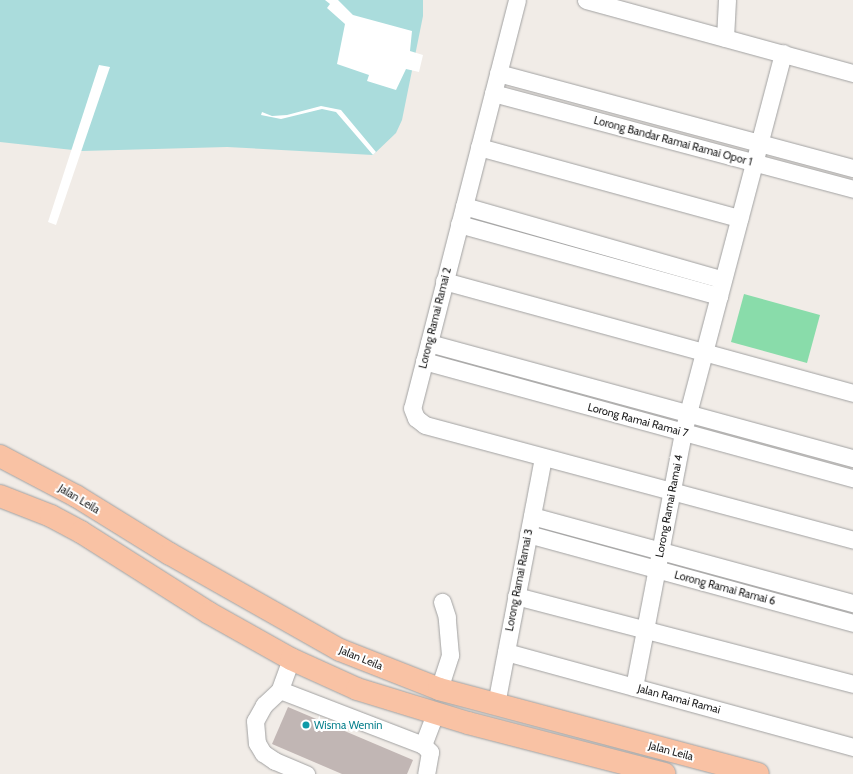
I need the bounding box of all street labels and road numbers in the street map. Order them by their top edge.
street label: Lorong Bandar Ramai Ramai Opor 1 [592,113,754,169]
street label: Lorong Ramai Ramai 2 [416,266,454,370]
street label: Lorong Ramai Ramai 7 [586,400,690,440]
street label: Lorong Ramai Ramai 4 [653,453,685,559]
street label: Jalan Leila [56,482,102,516]
street label: Lorong Ramai Ramai 3 [503,528,535,632]
street label: Lorong Ramai Ramai 6 [673,568,777,608]
street label: Jalan Leila [337,643,385,673]
street label: Jalan Ramai Ramai [636,682,722,716]
street label: Jalan Leila [647,739,695,763]

